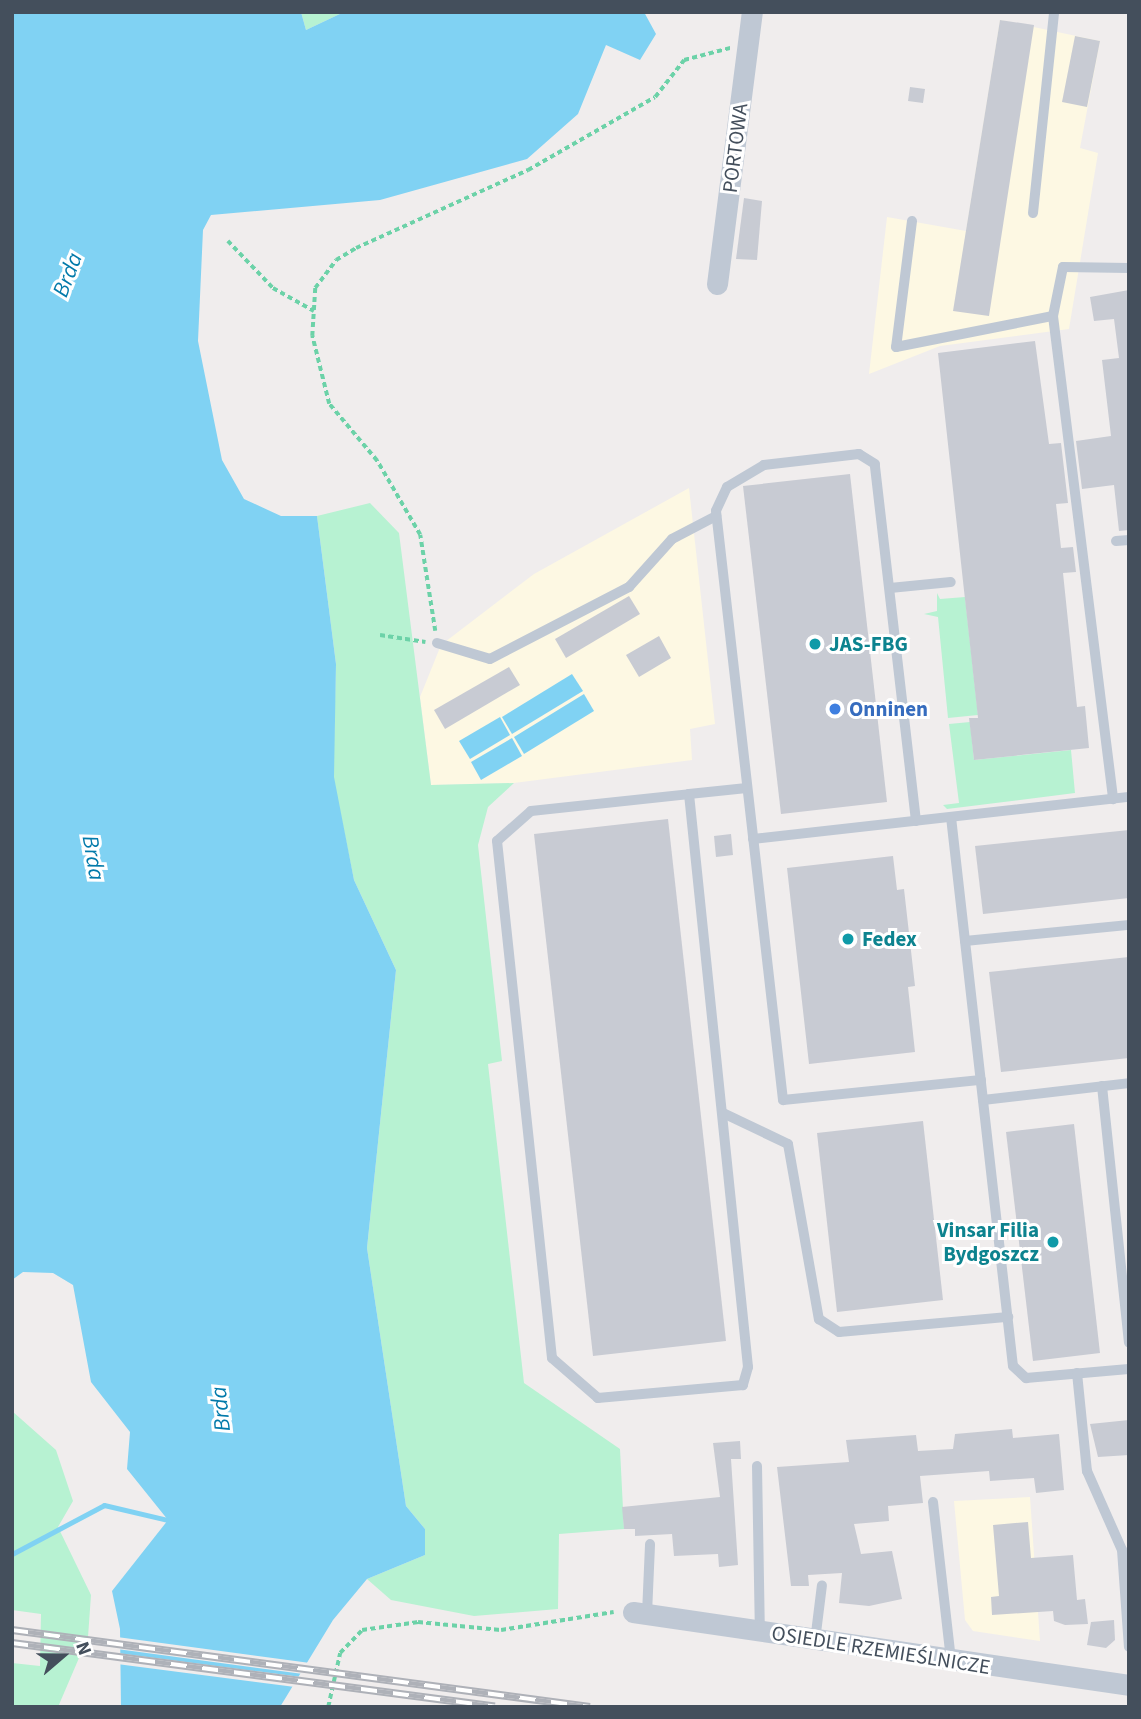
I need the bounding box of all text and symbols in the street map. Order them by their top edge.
street label: PORTOWA [717,102,753,194]
water label: Brda [47,249,89,301]
place label: JAS-FBG [829,631,908,657]
marker: JAS-FBG [807,636,823,652]
place label: Onninen [849,696,928,722]
marker: Onninen [827,701,843,717]
water label: Brda [75,833,111,883]
place label: Fedex [862,926,917,952]
marker: Fedex [840,931,856,947]
place label: Vinsar Filia Bydgoszcz [937,1217,1039,1267]
marker: Vinsar Filia Bydgoszcz [1045,1234,1061,1250]
water label: Brda [205,1385,237,1433]
street label: OSIEDLE RZEMIEŚLNICZE [770,1620,992,1680]
north arrow [28,1621,98,1691]
text: N [68,1638,98,1659]

